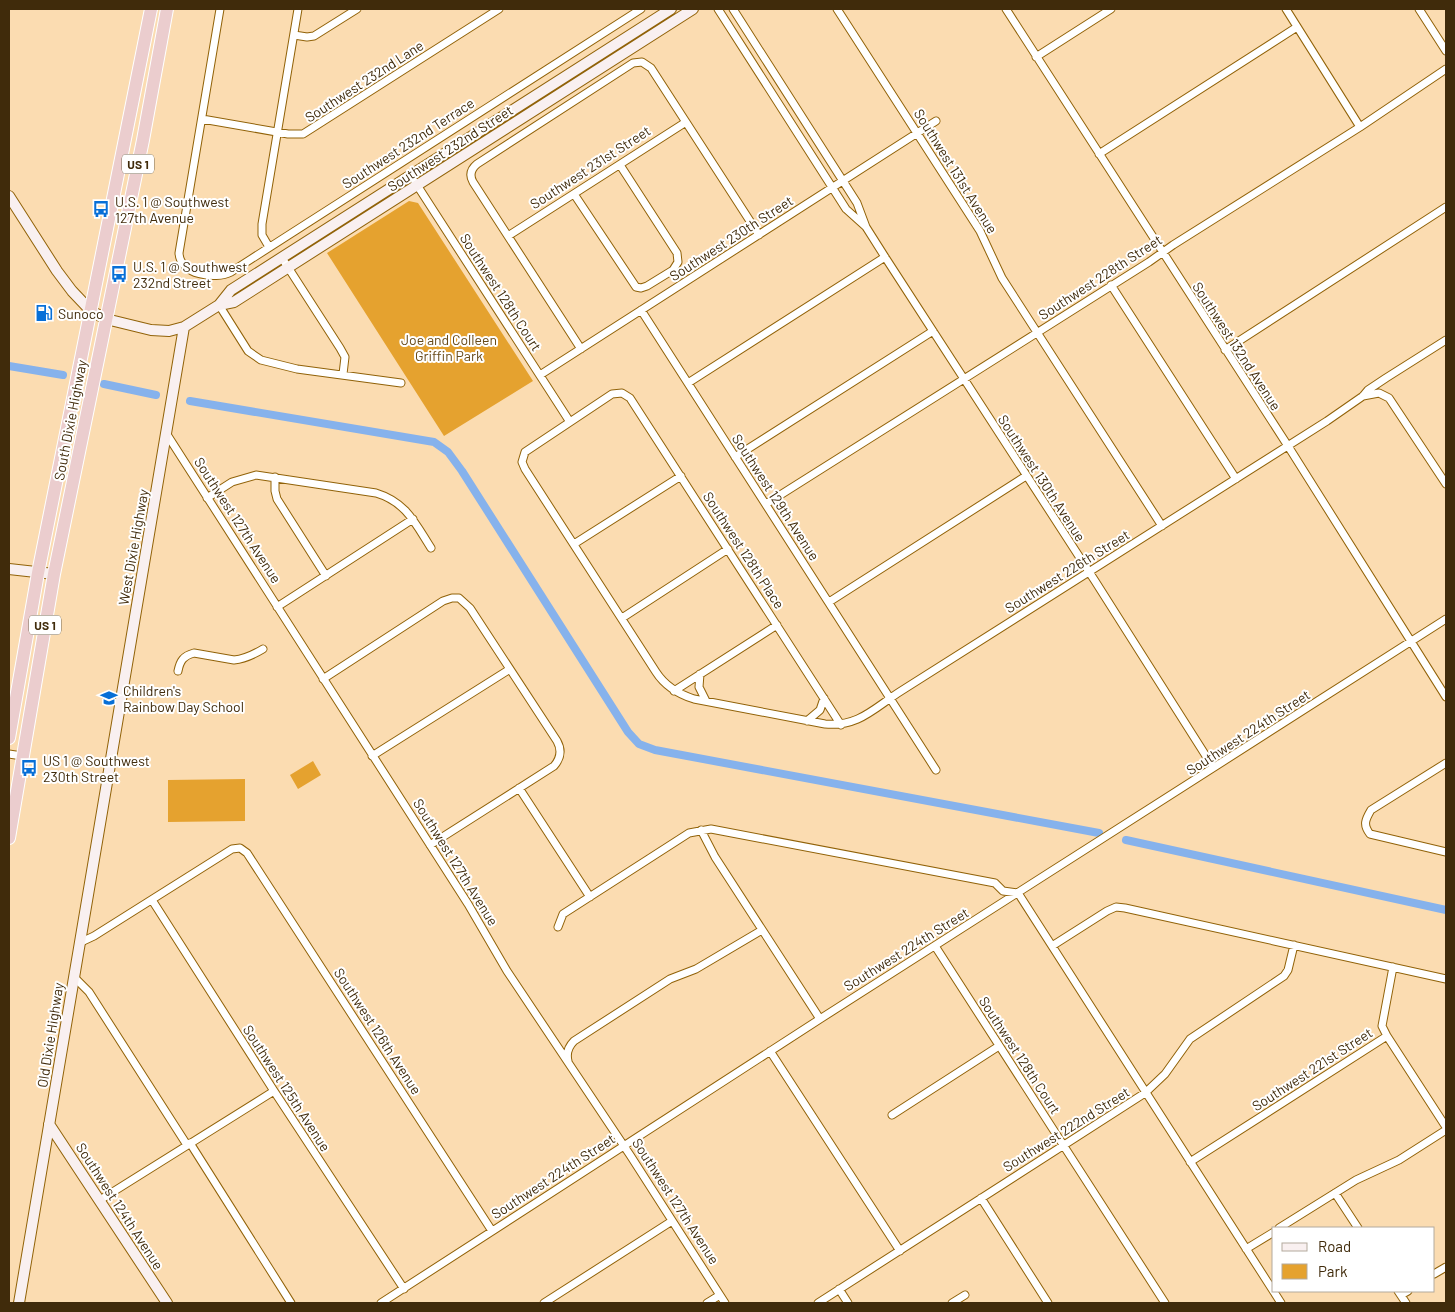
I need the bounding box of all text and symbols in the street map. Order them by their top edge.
street label: Southwest 232nd Lane [302,36,426,126]
street label: Southwest 232nd Terrace [339,94,477,192]
street label: Southwest 232nd Street [384,101,516,195]
street label: Southwest 131st Avenue [911,106,1001,236]
street label: Southwest 231st Street [527,122,653,212]
road number: US 1 [122,154,154,173]
street label: Southwest 230th Street [666,192,796,284]
place label: U.S. 1 @ Southwest 127th Avenue [115,193,229,226]
bus stop icon: U.S. 1 @ Southwest 127th Avenue [91,199,111,219]
street label: Southwest 128th Court [457,230,545,354]
street label: Southwest 228th Street [1035,231,1165,323]
place label: U.S. 1 @ Southwest 232nd Street [133,258,247,291]
bus stop icon: U.S. 1 @ Southwest 232nd Street [109,264,129,284]
street label: Southwest 132nd Avenue [1189,279,1285,413]
fuel station icon: Sunoco [34,303,54,323]
place label: Sunoco [58,305,104,322]
park label: Joe and Colleen Griffin Park [401,331,497,364]
street label: South Dixie Highway [50,358,90,482]
street label: Southwest 130th Avenue [995,411,1089,545]
street label: Southwest 129th Avenue [729,431,823,563]
street label: Southwest 127th Avenue [191,454,285,586]
street label: West Dixie Highway [114,487,152,606]
street label: Southwest 128th Place [700,488,788,612]
street label: Southwest 226th Street [1002,526,1132,616]
road number: US 1 [29,616,61,634]
place label: Children's Rainbow Day School [123,682,244,715]
street label: Southwest 224th Street [1183,686,1313,778]
school or university icon: Children's Rainbow Day School [99,688,119,708]
place label: US 1 @ Southwest 230th Street [43,752,150,785]
bus stop icon: US 1 @ Southwest 230th Street [19,758,39,778]
street label: Southwest 127th Avenue [410,795,502,929]
street label: Southwest 224th Street [840,904,972,994]
street label: Southwest 126th Avenue [331,965,425,1097]
street label: Old Dixie Highway [33,981,67,1089]
street label: Southwest 128th Court [976,993,1064,1117]
street label: Southwest 125th Avenue [240,1022,334,1154]
street label: Southwest 221st Street [1249,1024,1375,1114]
street label: Southwest 222nd Street [999,1083,1133,1175]
street label: Southwest 224th Street [488,1130,618,1222]
street label: Southwest 127th Avenue [629,1135,723,1267]
street label: Southwest 124th Avenue [73,1139,167,1273]
legend [1272,1227,1435,1292]
text: Road [1318,1237,1351,1255]
text: Park [1318,1262,1348,1280]

